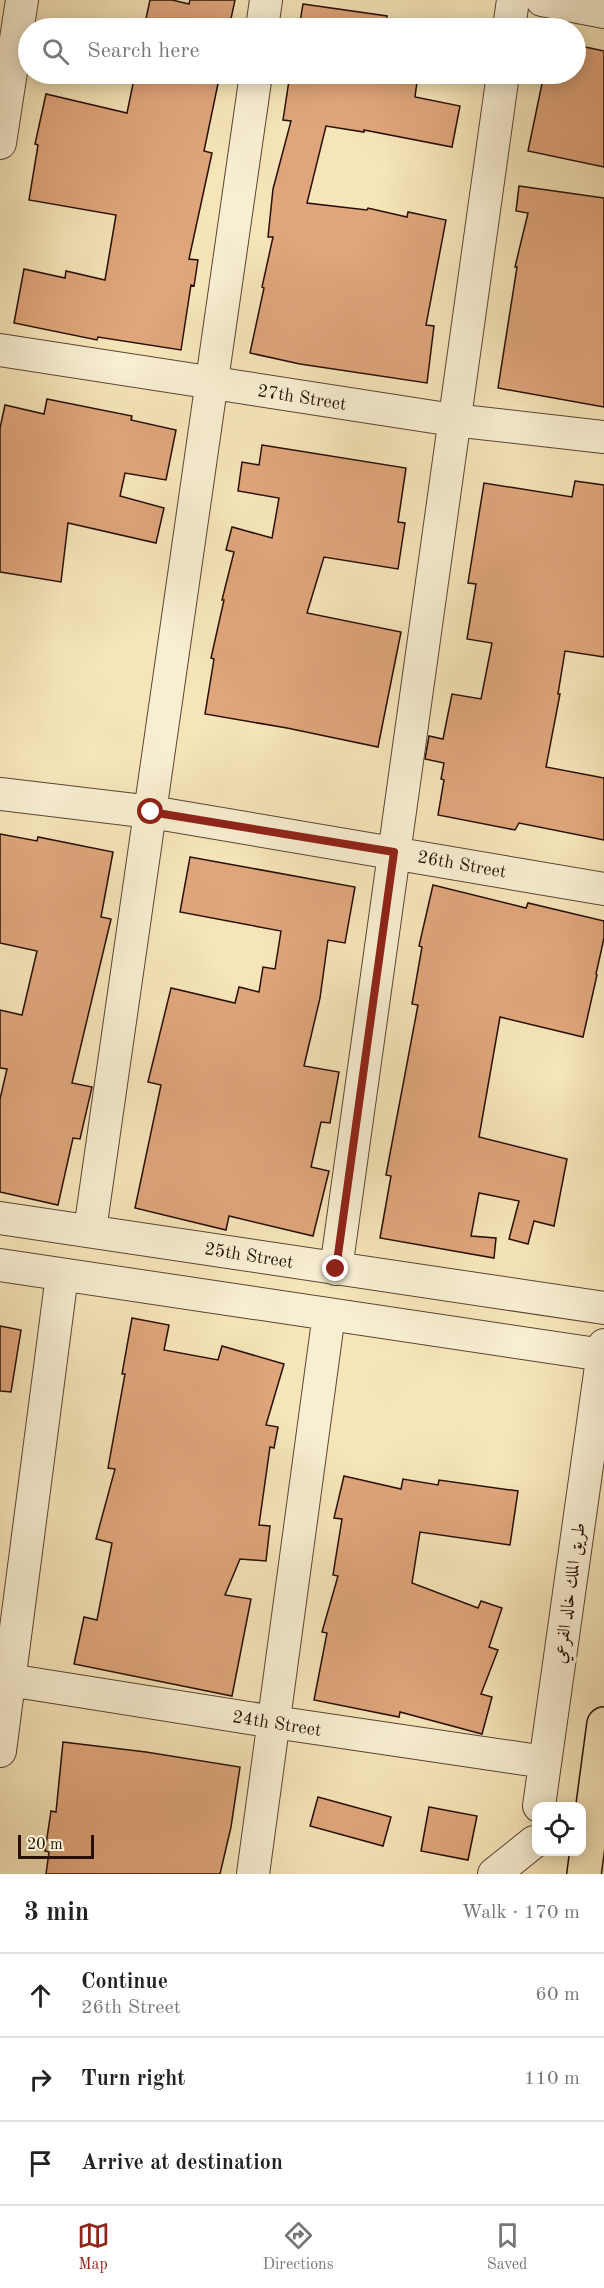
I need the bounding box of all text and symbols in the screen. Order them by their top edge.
search box [18,18,586,84]
icon: search [39,35,72,68]
text: Search here [87,40,200,62]
street label: 27th Street [256,382,348,414]
route start [137,798,163,824]
street label: 26th Street [416,848,508,882]
street label: 25th Street [203,1240,295,1272]
route end [322,1255,348,1281]
street label: طريق الملك خالد الفرعي [551,1521,594,1666]
street label: 24th Street [231,1708,323,1740]
map controls [532,1802,586,1856]
button: locate [532,1802,586,1856]
scale bar [18,1832,94,1860]
text: 20 m [27,1837,63,1853]
text: 3 min [24,1900,89,1926]
text: Walk · 170 m [461,1903,580,1923]
text: Continue [81,1971,168,1993]
icon: ahead [24,1979,57,2012]
text: 60 m [535,1985,580,2005]
text: 26th Street [81,1998,181,2018]
icon: right [24,2063,57,2096]
text: Turn right [81,2068,185,2090]
text: 110 m [524,2069,580,2089]
icon: arrive [24,2147,57,2180]
text: Arrive at destination [81,2152,283,2174]
tab: Map [77,2219,110,2275]
tab: Directions [263,2219,334,2275]
tab: Saved [487,2219,527,2275]

